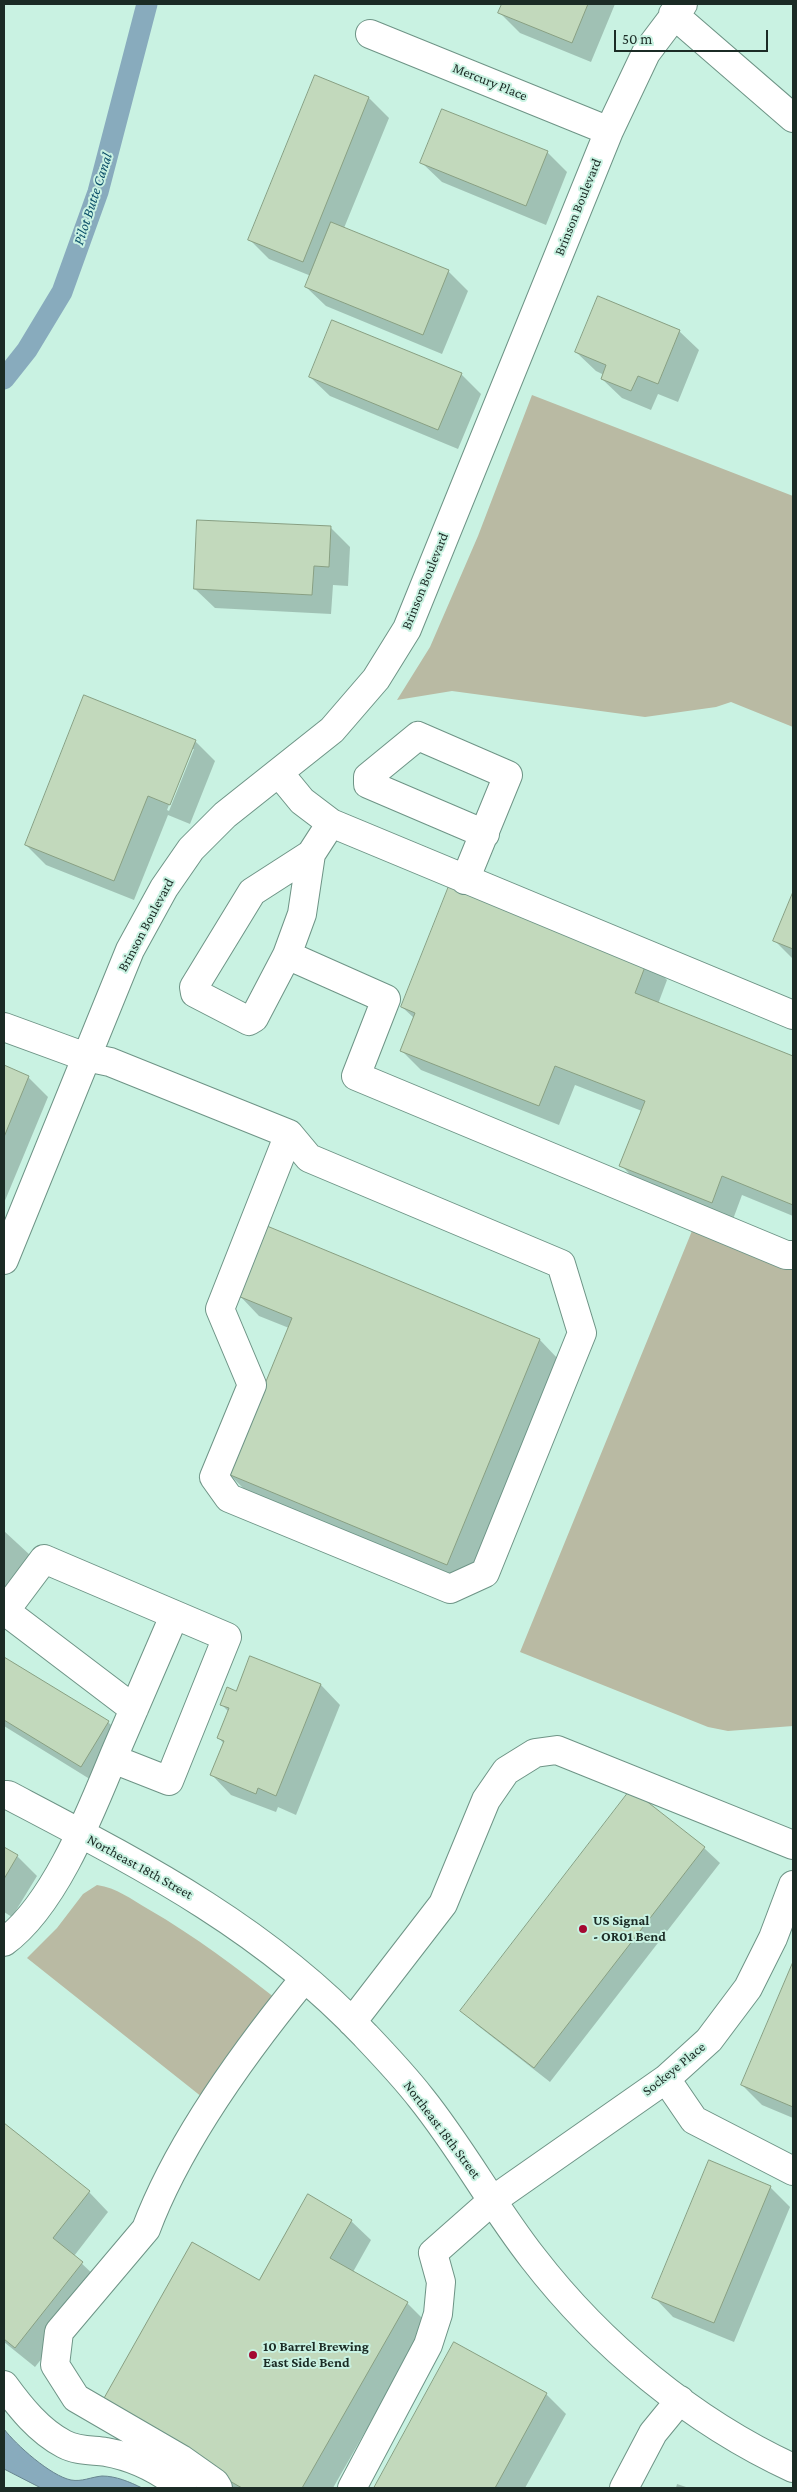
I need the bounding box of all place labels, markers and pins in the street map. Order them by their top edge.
place label: US Signal - OR01 Bend [593,1913,666,1945]
marker: US Signal - OR01 Bend [577,1923,589,1935]
place label: 10 Barrel Brewing East Side Bend [263,2339,369,2372]
marker: 10 Barrel Brewing East Side Bend [247,2349,259,2361]

